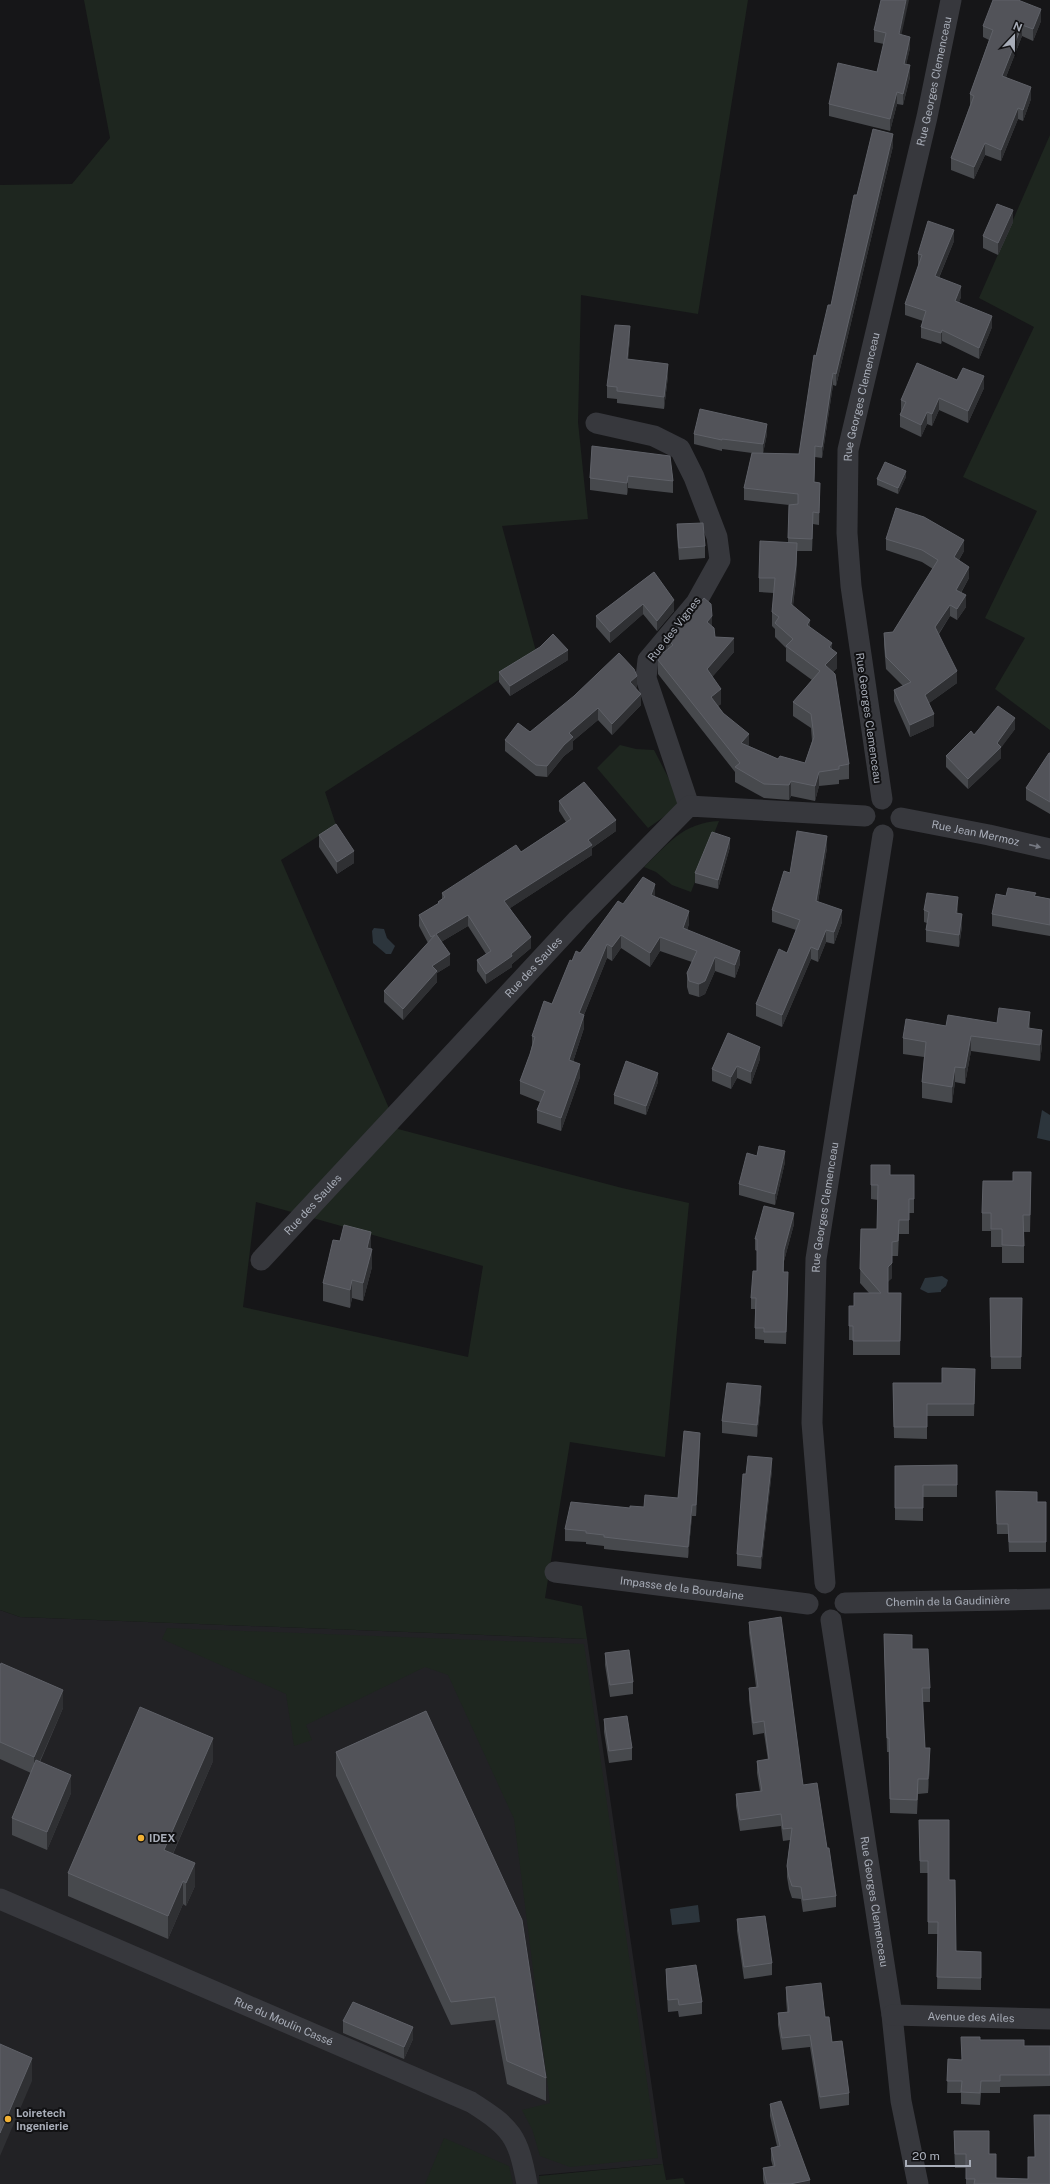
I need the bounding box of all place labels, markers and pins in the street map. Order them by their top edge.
place label: IDEX [149,1832,176,1844]
marker: IDEX [136,1833,146,1843]
place label: Loiretech Ingenierie [16,2107,69,2132]
marker: Loiretech Ingenierie [3,2114,13,2124]

